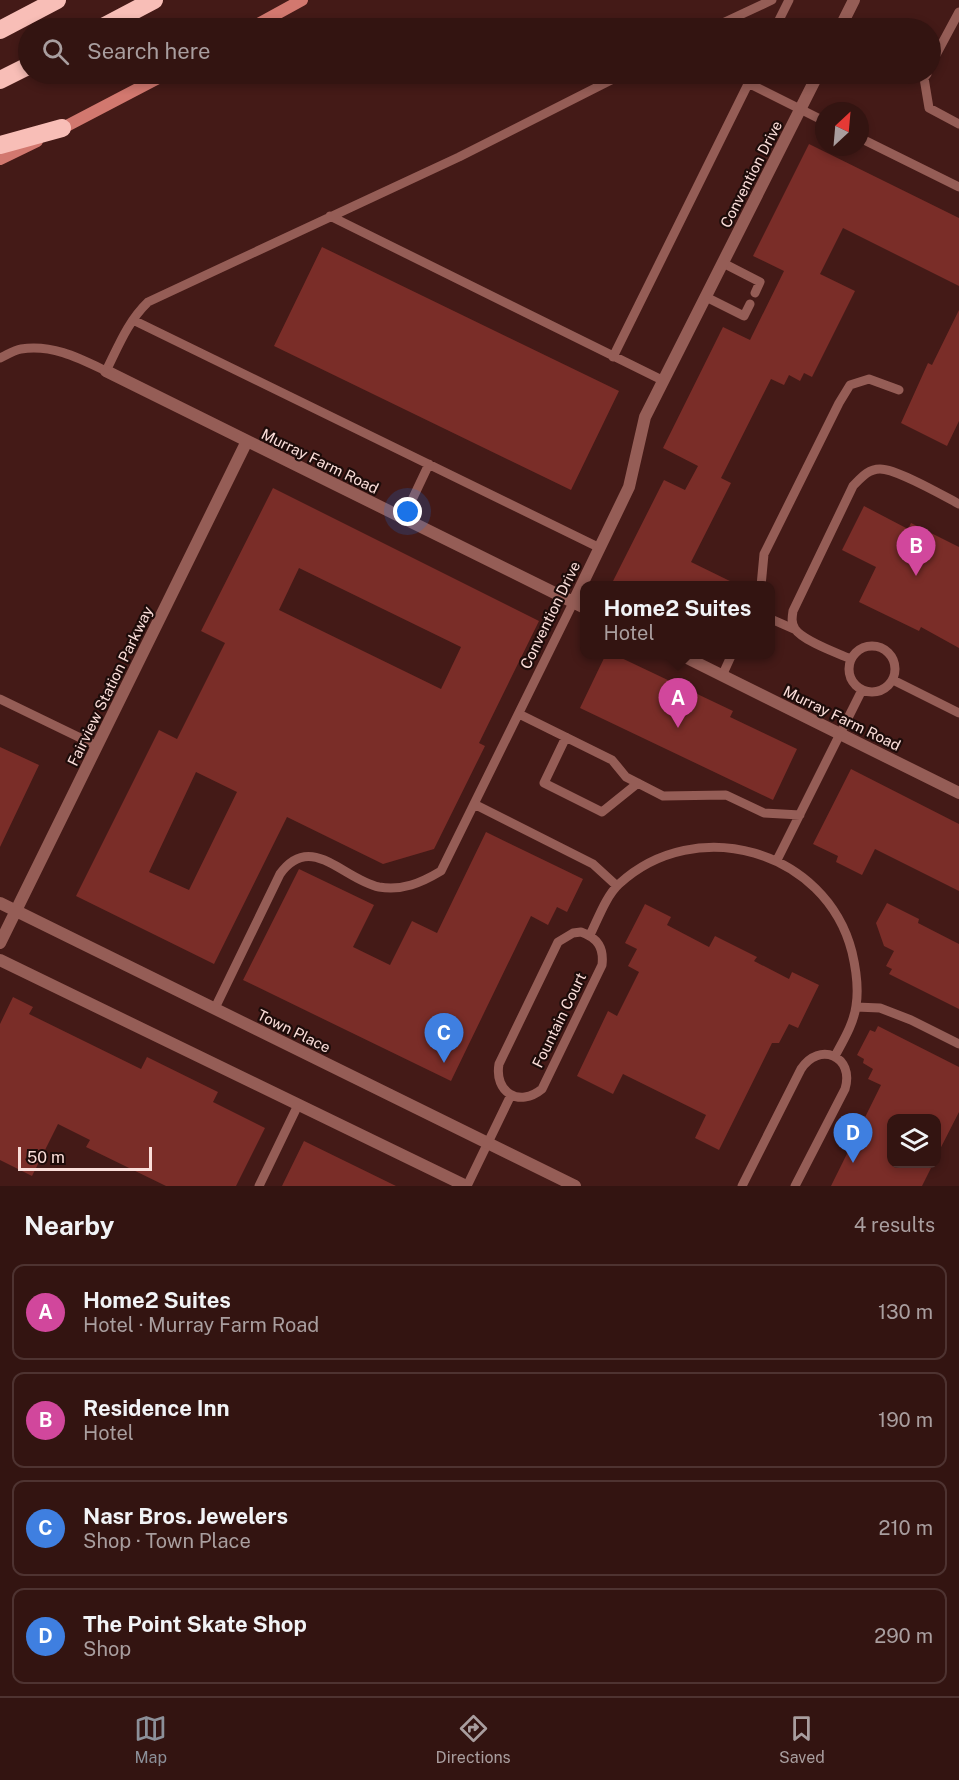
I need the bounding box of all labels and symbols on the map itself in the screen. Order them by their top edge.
north arrow [815,102,869,156]
street label: Convention Drive [717,118,785,230]
street label: Murray Farm Road [259,425,381,497]
your location [393,497,422,526]
pin: B [896,526,936,576]
street label: Convention Drive [517,558,583,672]
street label: Fairview Station Parkway [64,603,156,769]
pin: A [658,678,698,728]
street label: Murray Farm Road [781,682,903,754]
street label: Fountain Court [529,970,589,1070]
street label: Town Place [255,1006,333,1056]
pin: C [424,1014,464,1063]
pin: D [834,1114,872,1163]
scale bar [18,1144,152,1172]

